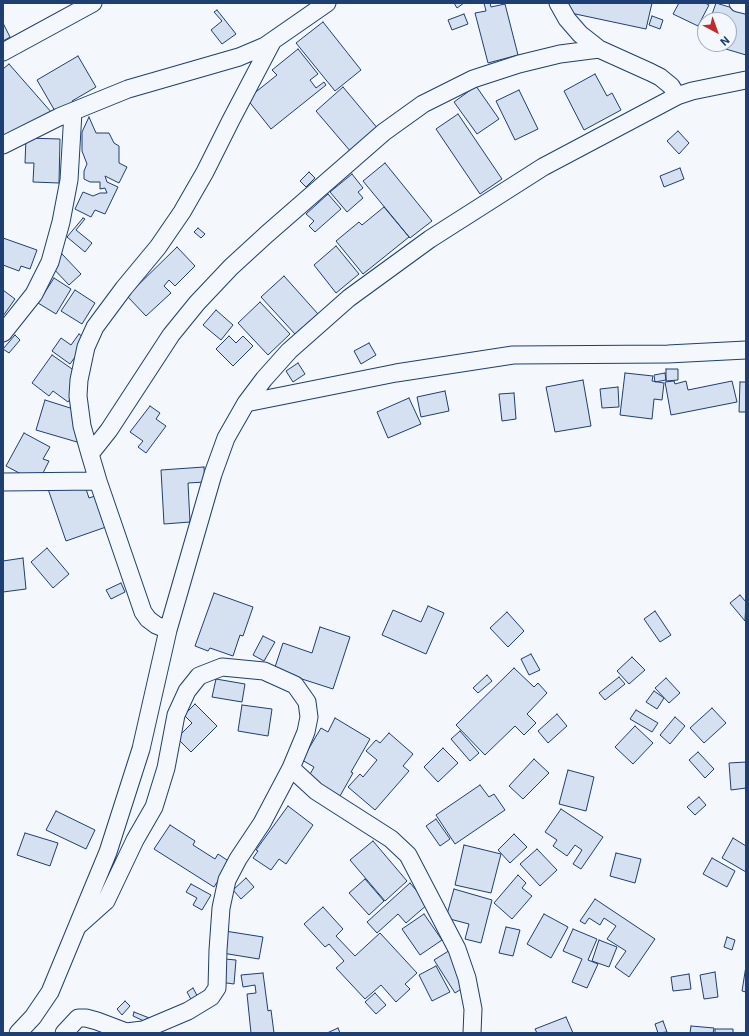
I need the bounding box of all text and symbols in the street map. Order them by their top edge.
north arrow [697,12,737,52]
text: N [717,33,732,48]

